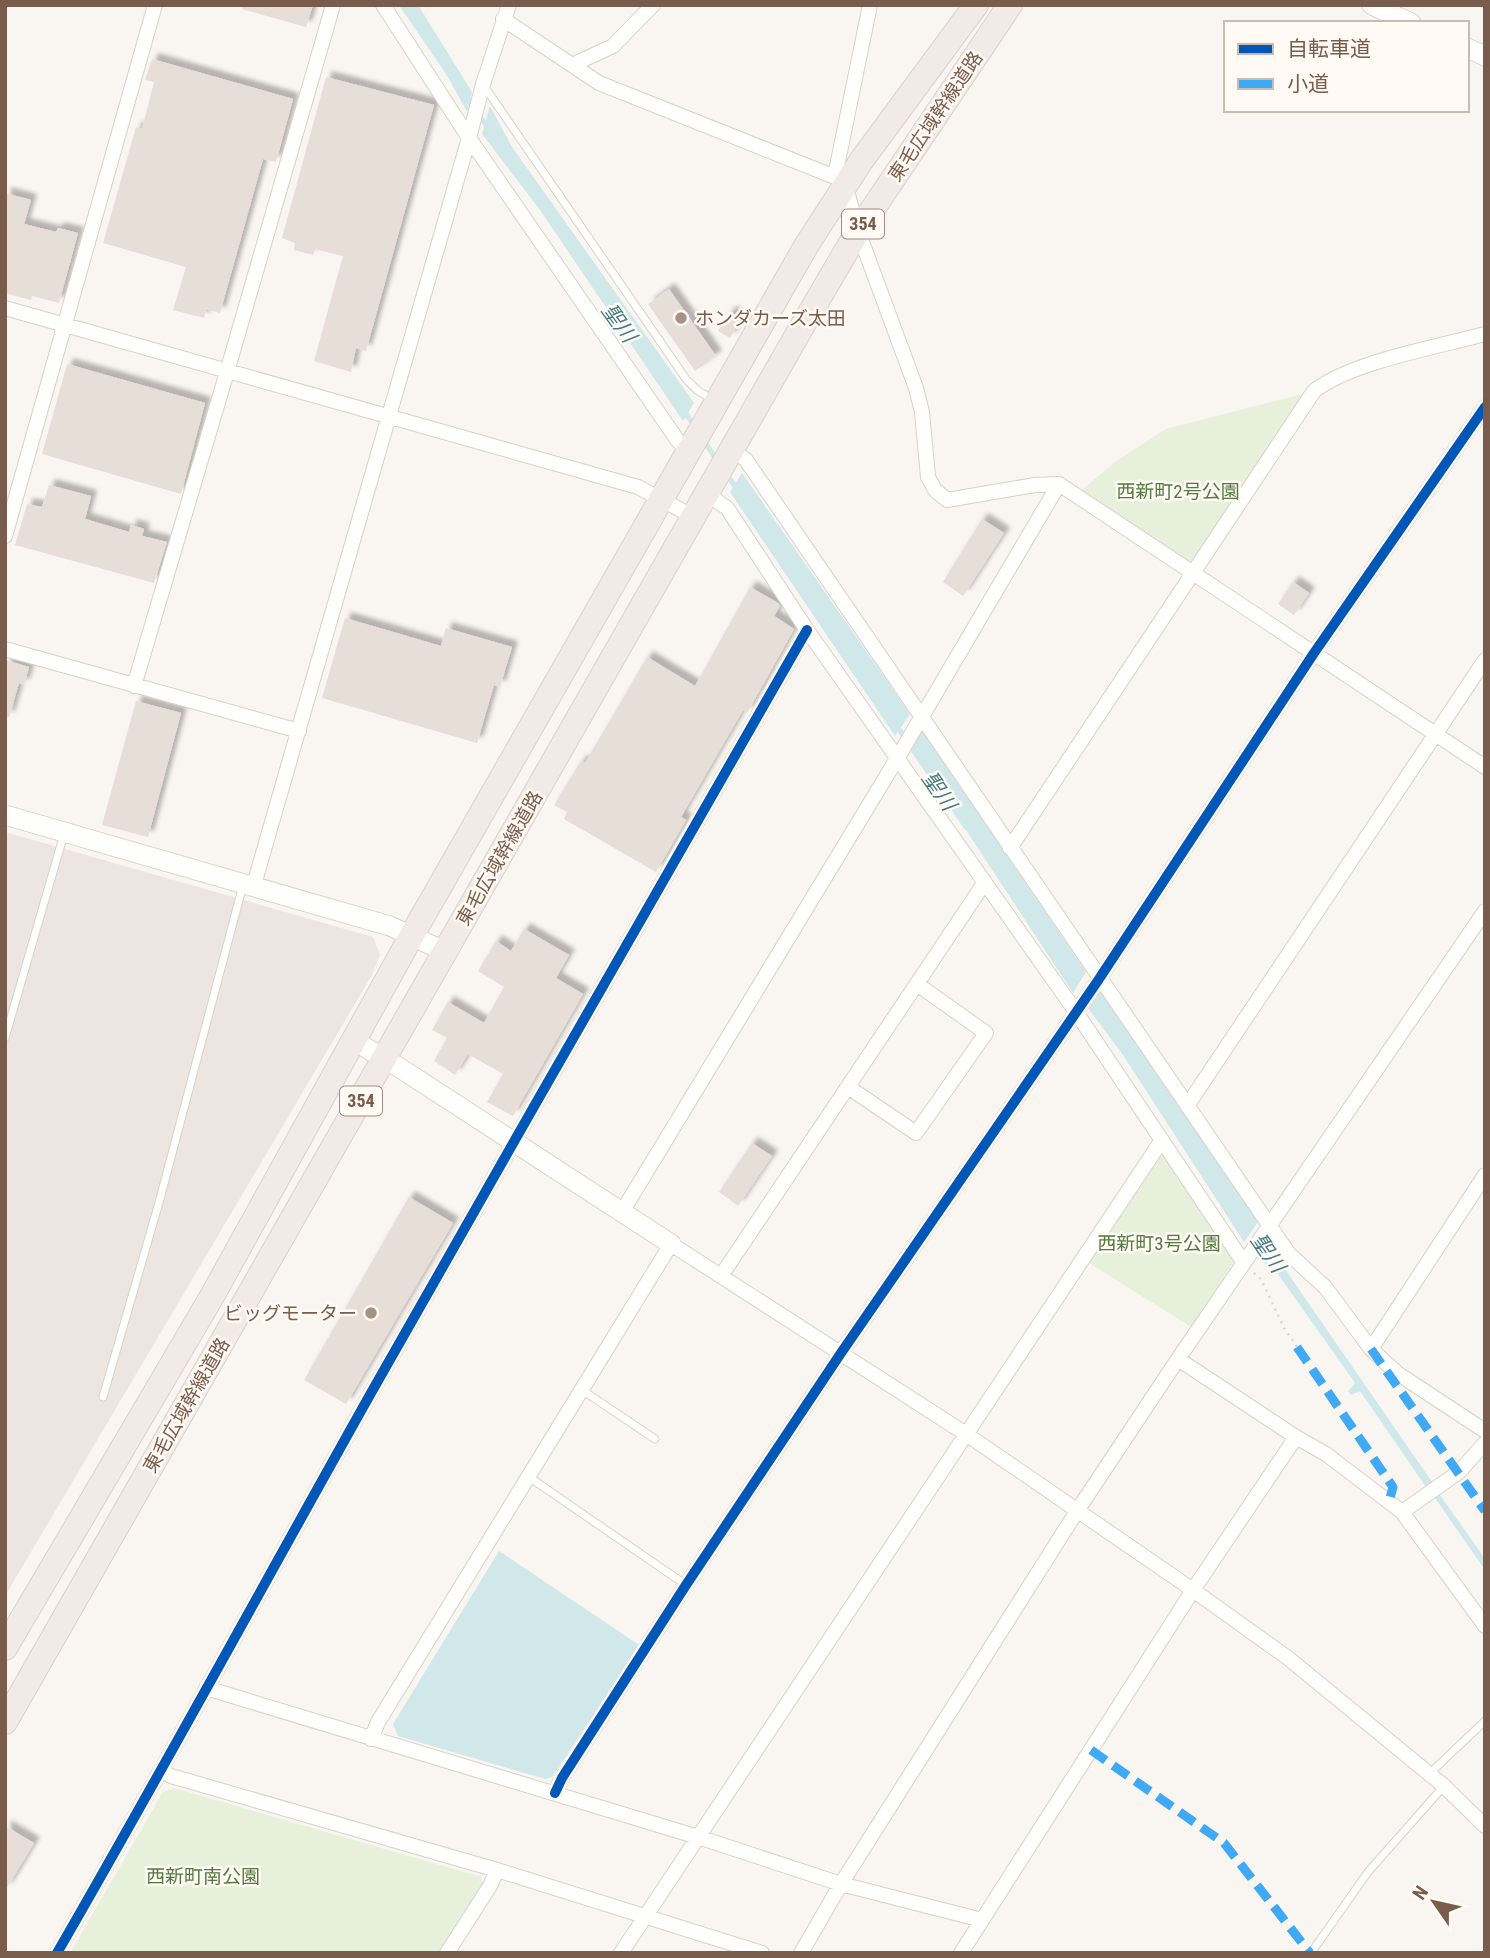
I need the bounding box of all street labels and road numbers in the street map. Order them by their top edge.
street label: 東毛広域幹線道路 [883,47,987,186]
road number: 354 [842,210,884,238]
street label: 東毛広域幹線道路 [451,787,547,930]
road number: 354 [340,1086,382,1116]
street label: 東毛広域幹線道路 [138,1334,234,1477]

